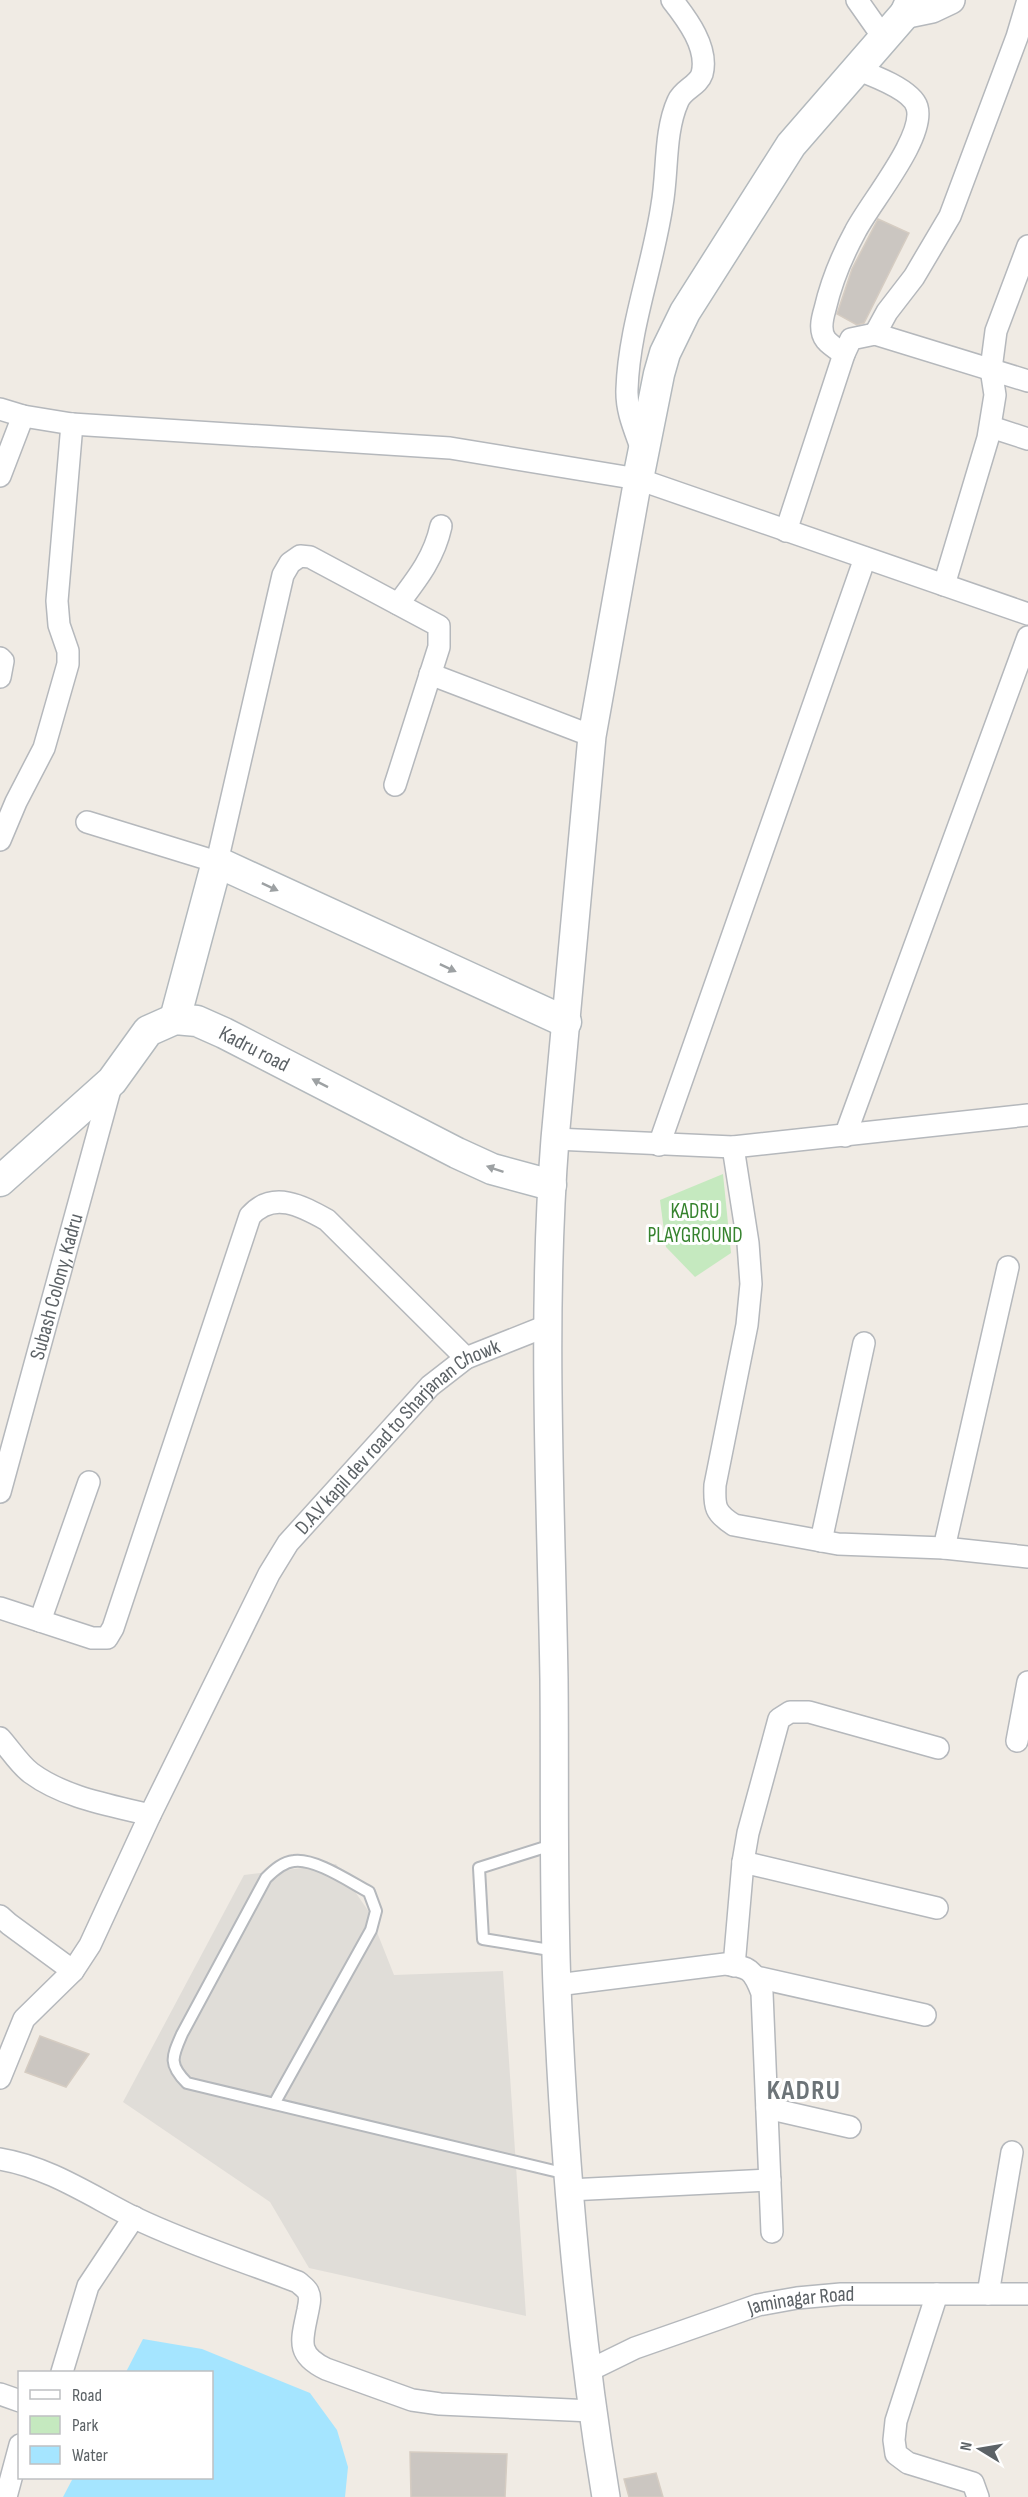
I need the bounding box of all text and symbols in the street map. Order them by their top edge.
one-way arrow [262,882,279,891]
one-way arrow [439,963,456,972]
street label: Kadru road [215,1021,293,1077]
one-way arrow [312,1078,329,1088]
one-way arrow [486,1163,504,1173]
park label: KADRU PLAYGROUND [647,1199,743,1248]
street label: Subash Colony, Kadru [25,1211,89,1363]
street label: D.A.V kapil dev road to Sharjanan Chowk [290,1334,504,1540]
district label: KADRU [767,2075,841,2107]
street label: Jaminagar Road [743,2282,854,2321]
legend [18,2371,213,2479]
text: Road [72,2385,102,2406]
text: Park [72,2415,98,2436]
north arrow [950,2419,1010,2479]
text: N [957,2440,977,2452]
text: Water [72,2445,108,2466]

